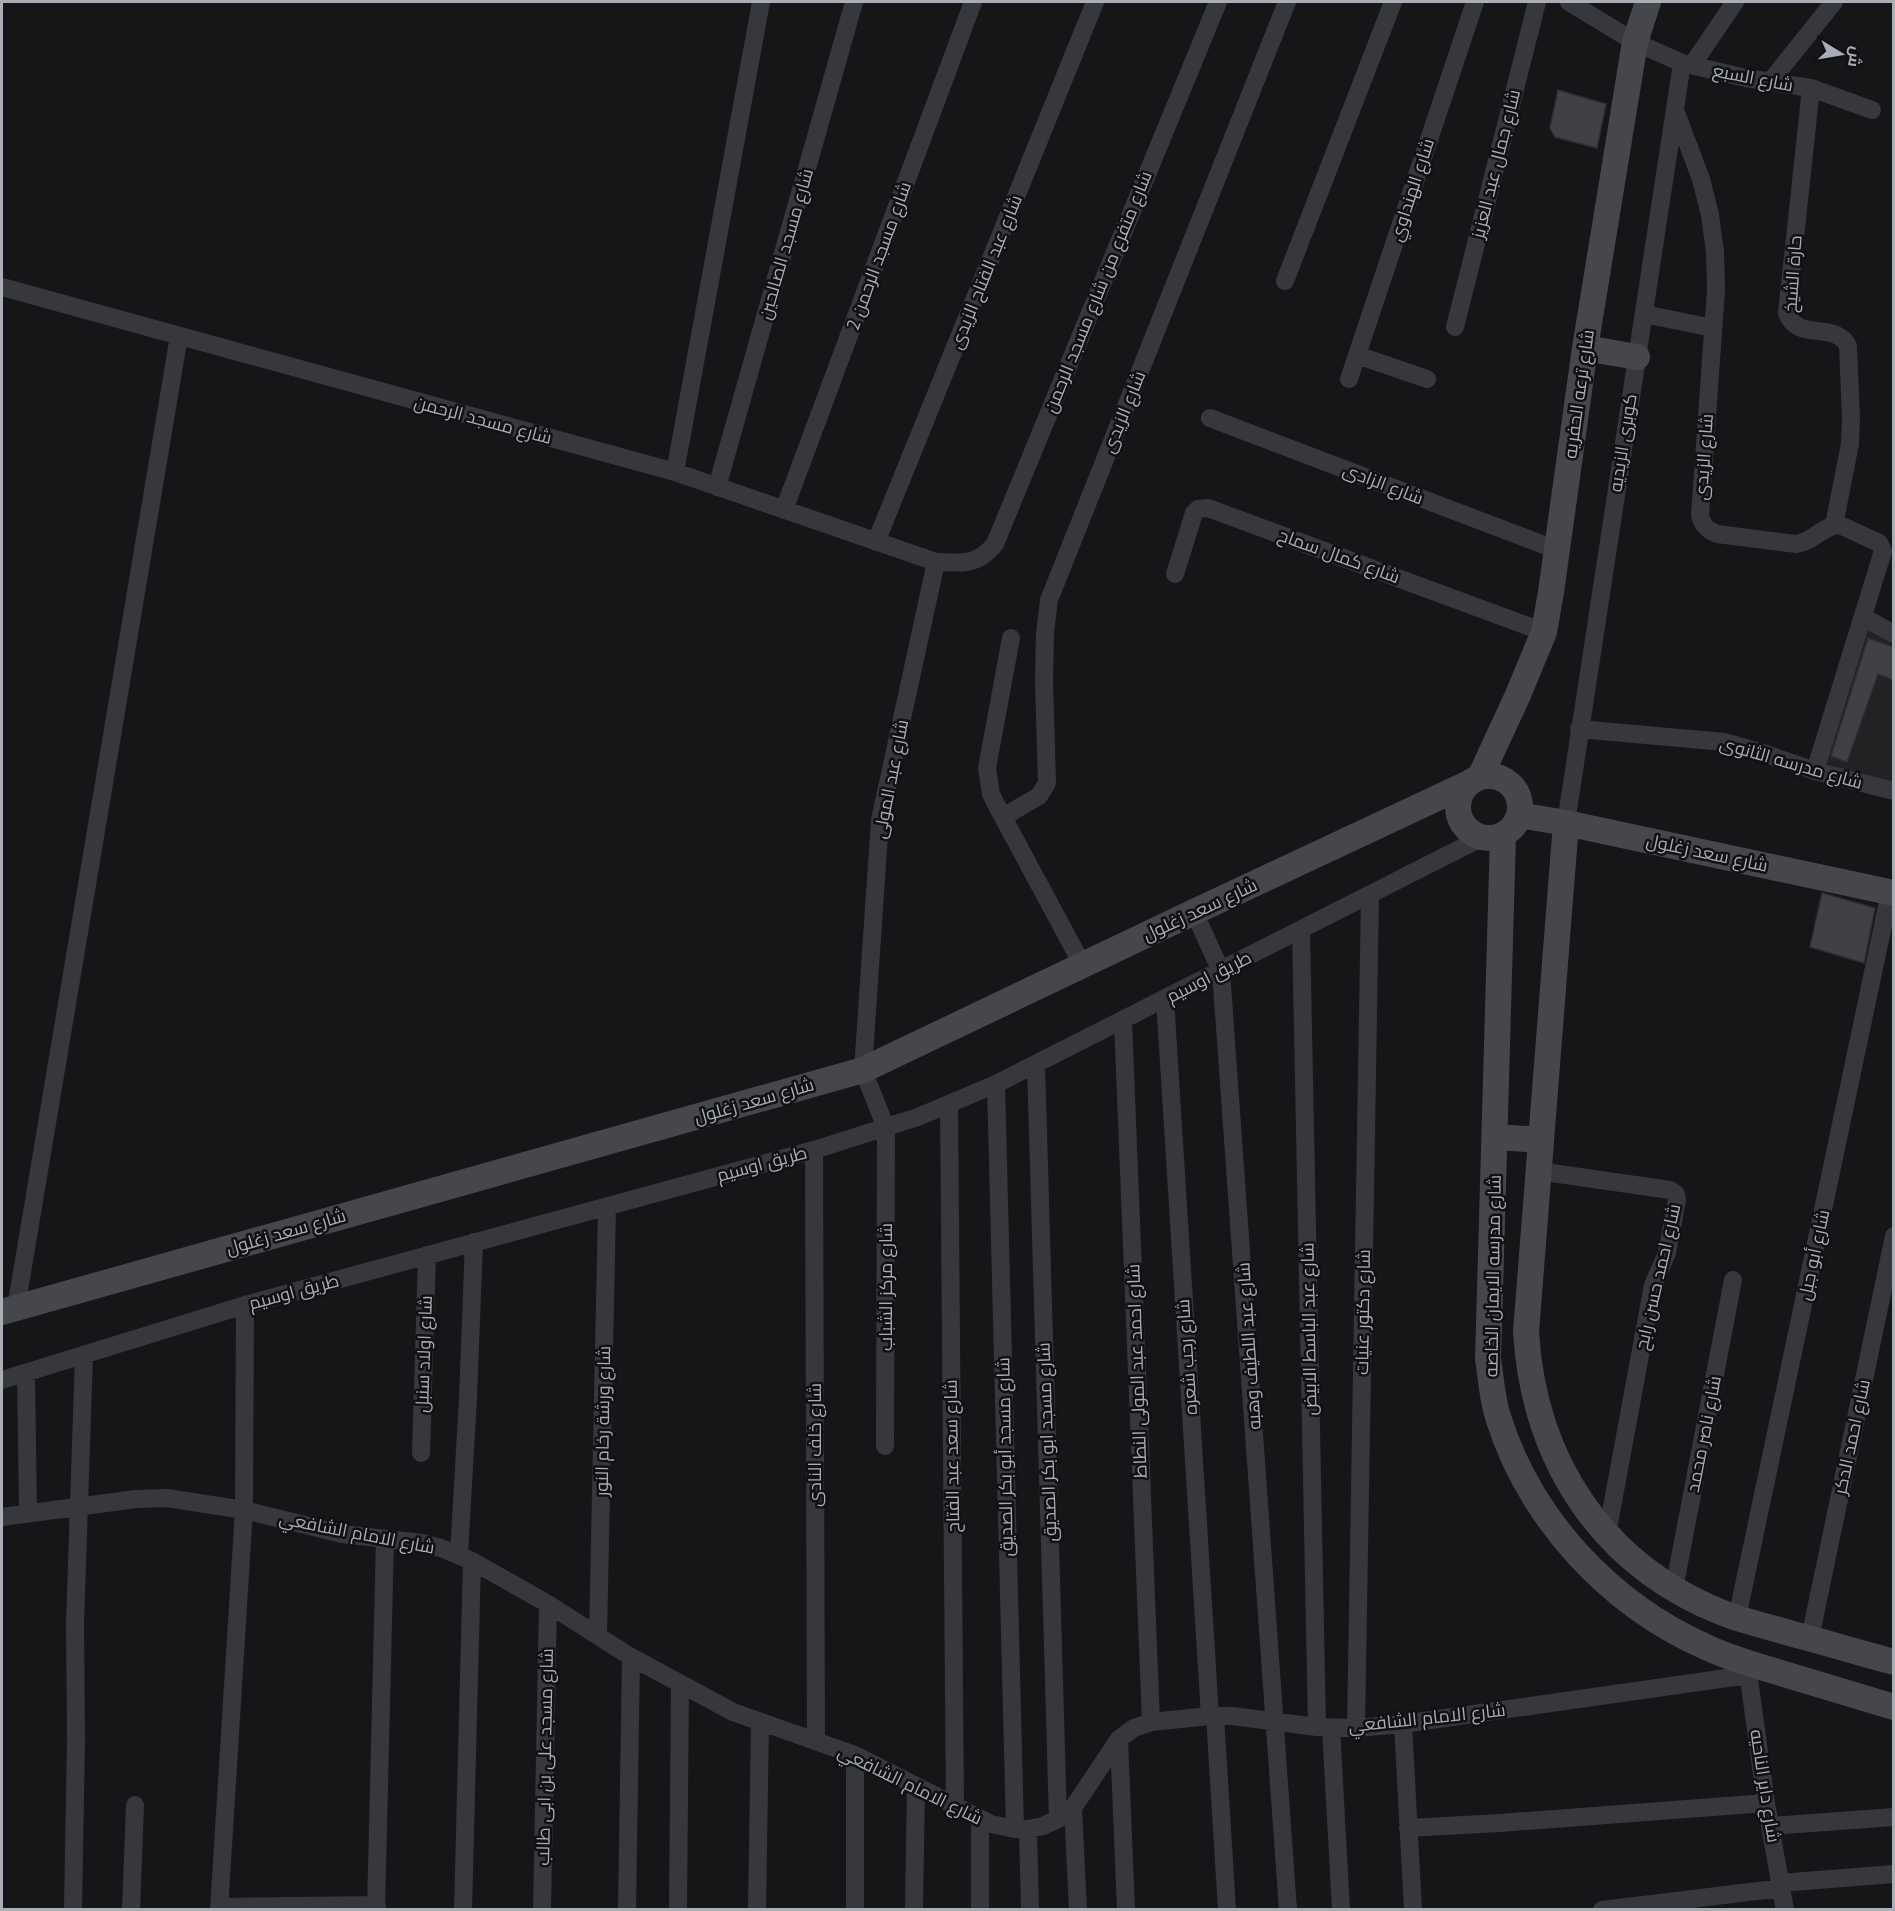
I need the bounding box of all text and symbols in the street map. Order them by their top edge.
north arrow [1811,24,1871,84]
text: ش [1844,45,1867,69]
street label: شارع السبع [1711,58,1795,98]
street label: شارع جمال عبد العزيز [1466,87,1526,242]
street label: شارع الهنداوي [1384,135,1442,245]
street label: شارع مسجد الصالحين [753,166,819,322]
street label: شارع متفرع من شارع مسجد الرحمن [1038,167,1158,417]
street label: شارع مسجد الرحمن 2 [841,178,917,334]
street label: شارع عبد الفتاح الزيدى [944,191,1028,353]
street label: حارة الشيخ [1778,235,1808,313]
street label: شارع ترعه الحفريه [1558,328,1600,460]
street label: شارع الزيدى [1097,367,1151,457]
street label: شارع مسجد الرحمن [411,390,555,450]
street label: كوبرى الزيديه [1603,392,1642,494]
street label: شارع الزيدى [1689,413,1719,501]
street label: شارع الزادى [1339,458,1427,510]
street label: شارع كمال سماح [1275,523,1403,589]
street label: شارع عبد المولى [868,717,914,841]
street label: شارع مدرسه الثانوى [1717,731,1865,795]
street label: شارع سعد زغلول [1644,828,1770,878]
street label: شارع سعد زغلول [1139,873,1261,947]
street label: طريق اوسيم [1162,945,1256,1009]
street label: شارع سعد زغلول [691,1072,817,1130]
street label: طريق اوسيم [714,1140,810,1188]
street label: شارع مدرسه الايمان الخاصه [1479,1175,1507,1377]
street label: شارع احمد حسن رابح [1630,1202,1686,1352]
street label: شارع سعد زغلول [223,1203,349,1261]
street label: شارع أبو جبل [1793,1207,1835,1303]
street label: شارع مركز الشباب [874,1223,898,1351]
street label: شارع عبد الباسط الابيض [1295,1242,1323,1416]
street label: شارع دكتور عنيات [1350,1249,1376,1375]
street label: شارع عبد اللطيف وهبه [1231,1261,1267,1431]
street label: شارع احمد عبد المولى النطاط [1121,1263,1153,1479]
street label: طريق اوسيم [246,1268,342,1316]
street label: شارع اولاد سنبل [410,1295,438,1413]
street label: شارع رجب شعره [1171,1298,1203,1416]
street label: شارع مسجد ابو بكر الصديق [1032,1342,1062,1542]
street label: شارع ورشة رخام النور [590,1345,616,1498]
street label: شارع مسجد أبو بكر الصديق [991,1357,1019,1557]
street label: شارع ناصر محمد [1681,1374,1727,1494]
street label: شارع احمد الدكر [1828,1377,1876,1498]
street label: شارع سعد عبد الفتاح [939,1379,965,1533]
street label: شارع خلف النادى [803,1383,827,1507]
street label: شارع الامام الشافعي [277,1506,437,1562]
street label: شارع مسجد على بن ابى طالب [531,1648,559,1866]
street label: شارع الامام الشافعي [1347,1698,1507,1740]
street label: شارع داير الناحيه [1744,1728,1786,1844]
street label: شارع الامام الشافعي [833,1740,986,1832]

